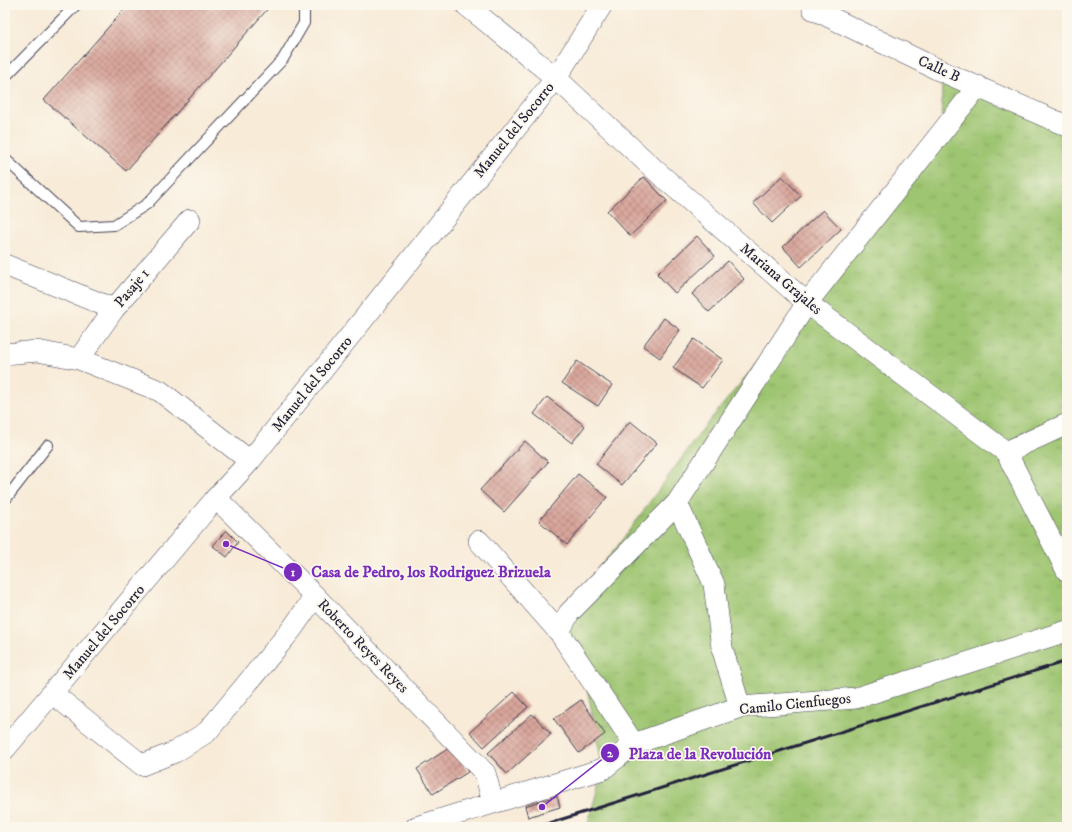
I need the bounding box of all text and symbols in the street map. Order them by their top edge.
street label: Calle B [915,51,963,87]
street label: Manuel del Socorro [470,78,558,182]
street label: Mariana Grajales [736,239,826,319]
street label: Pasaje 1 [110,265,154,311]
street label: Manuel del Socorro [268,332,356,436]
callout: Casa de Pedro, los Rodriguez Brizuela [283,558,559,586]
text: Casa de Pedro, los Rodriguez Brizuela [311,562,552,582]
text: 1 [291,565,296,580]
street label: Manuel del Socorro [59,581,149,683]
street label: Roberto Reyes Reyes [313,595,413,697]
street label: Camilo Cienfuegos [738,689,852,719]
callout: Plaza de la Revolución [600,739,779,767]
text: Plaza de la Revolución [629,744,772,764]
text: 2 [607,746,614,761]

